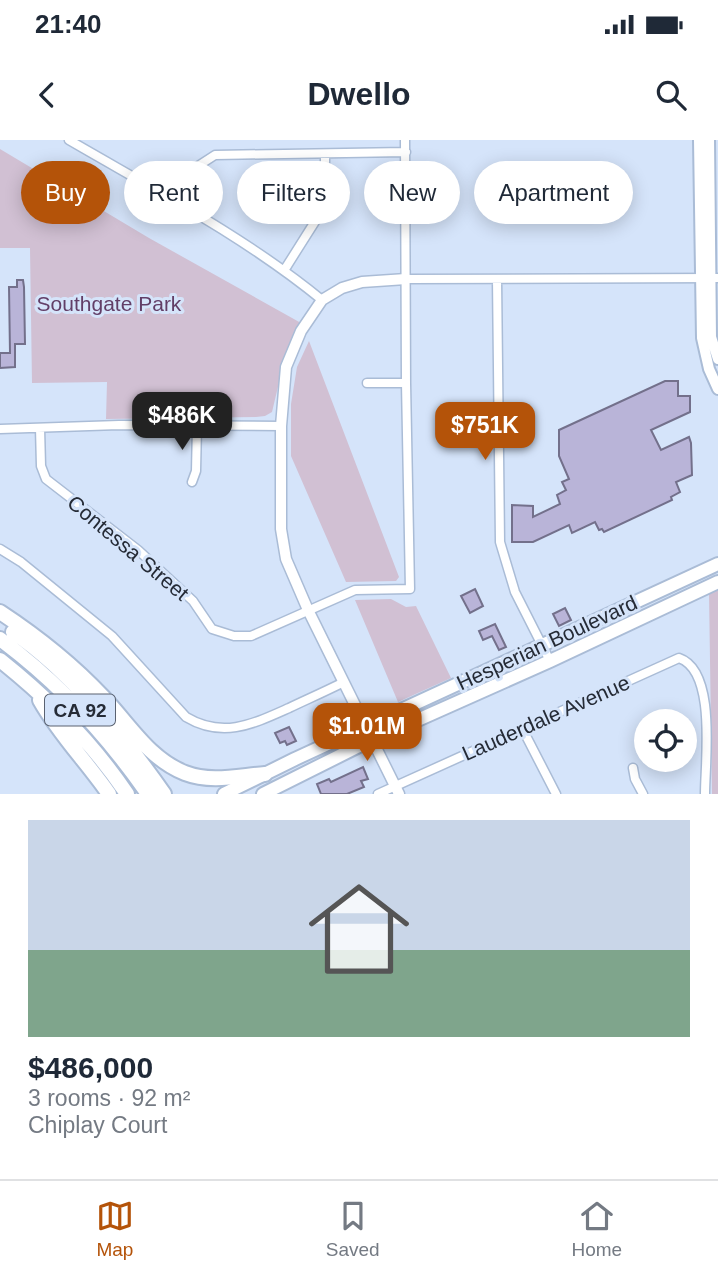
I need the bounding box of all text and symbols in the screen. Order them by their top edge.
text: 21:40 [35,9,102,39]
icon: back [28,76,66,114]
text: Dwello [307,76,411,112]
icon: search [652,76,690,114]
chip: Buy [21,161,110,224]
chip: Rent [124,161,223,224]
chip: Filters [237,161,350,224]
chip: New [364,161,460,224]
chip: Apartment [474,161,633,224]
park label: Southgate Park [37,292,182,315]
pin: $486K [133,392,231,452]
text: $486K [148,402,216,428]
pin: $751K [436,402,534,462]
text: $751K [451,412,519,438]
street label: Contessa Street [63,490,194,605]
street label: Hesperian Boulevard [453,591,641,694]
street label: Lauderdale Avenue [459,670,633,765]
road number: CA 92 [45,694,115,726]
pin: $1.01M [310,704,424,763]
map controls [634,709,697,772]
button: locate [634,709,697,772]
text: $1.01M [329,713,405,739]
icon: home [296,866,422,992]
text: $486,000 [28,1051,153,1084]
text: 3 rooms · 92 m² [28,1085,190,1111]
text: Chiplay Court [28,1112,167,1138]
tab: Map [96,1197,134,1261]
tab: Saved [326,1197,380,1261]
tab: Home [571,1197,622,1261]

